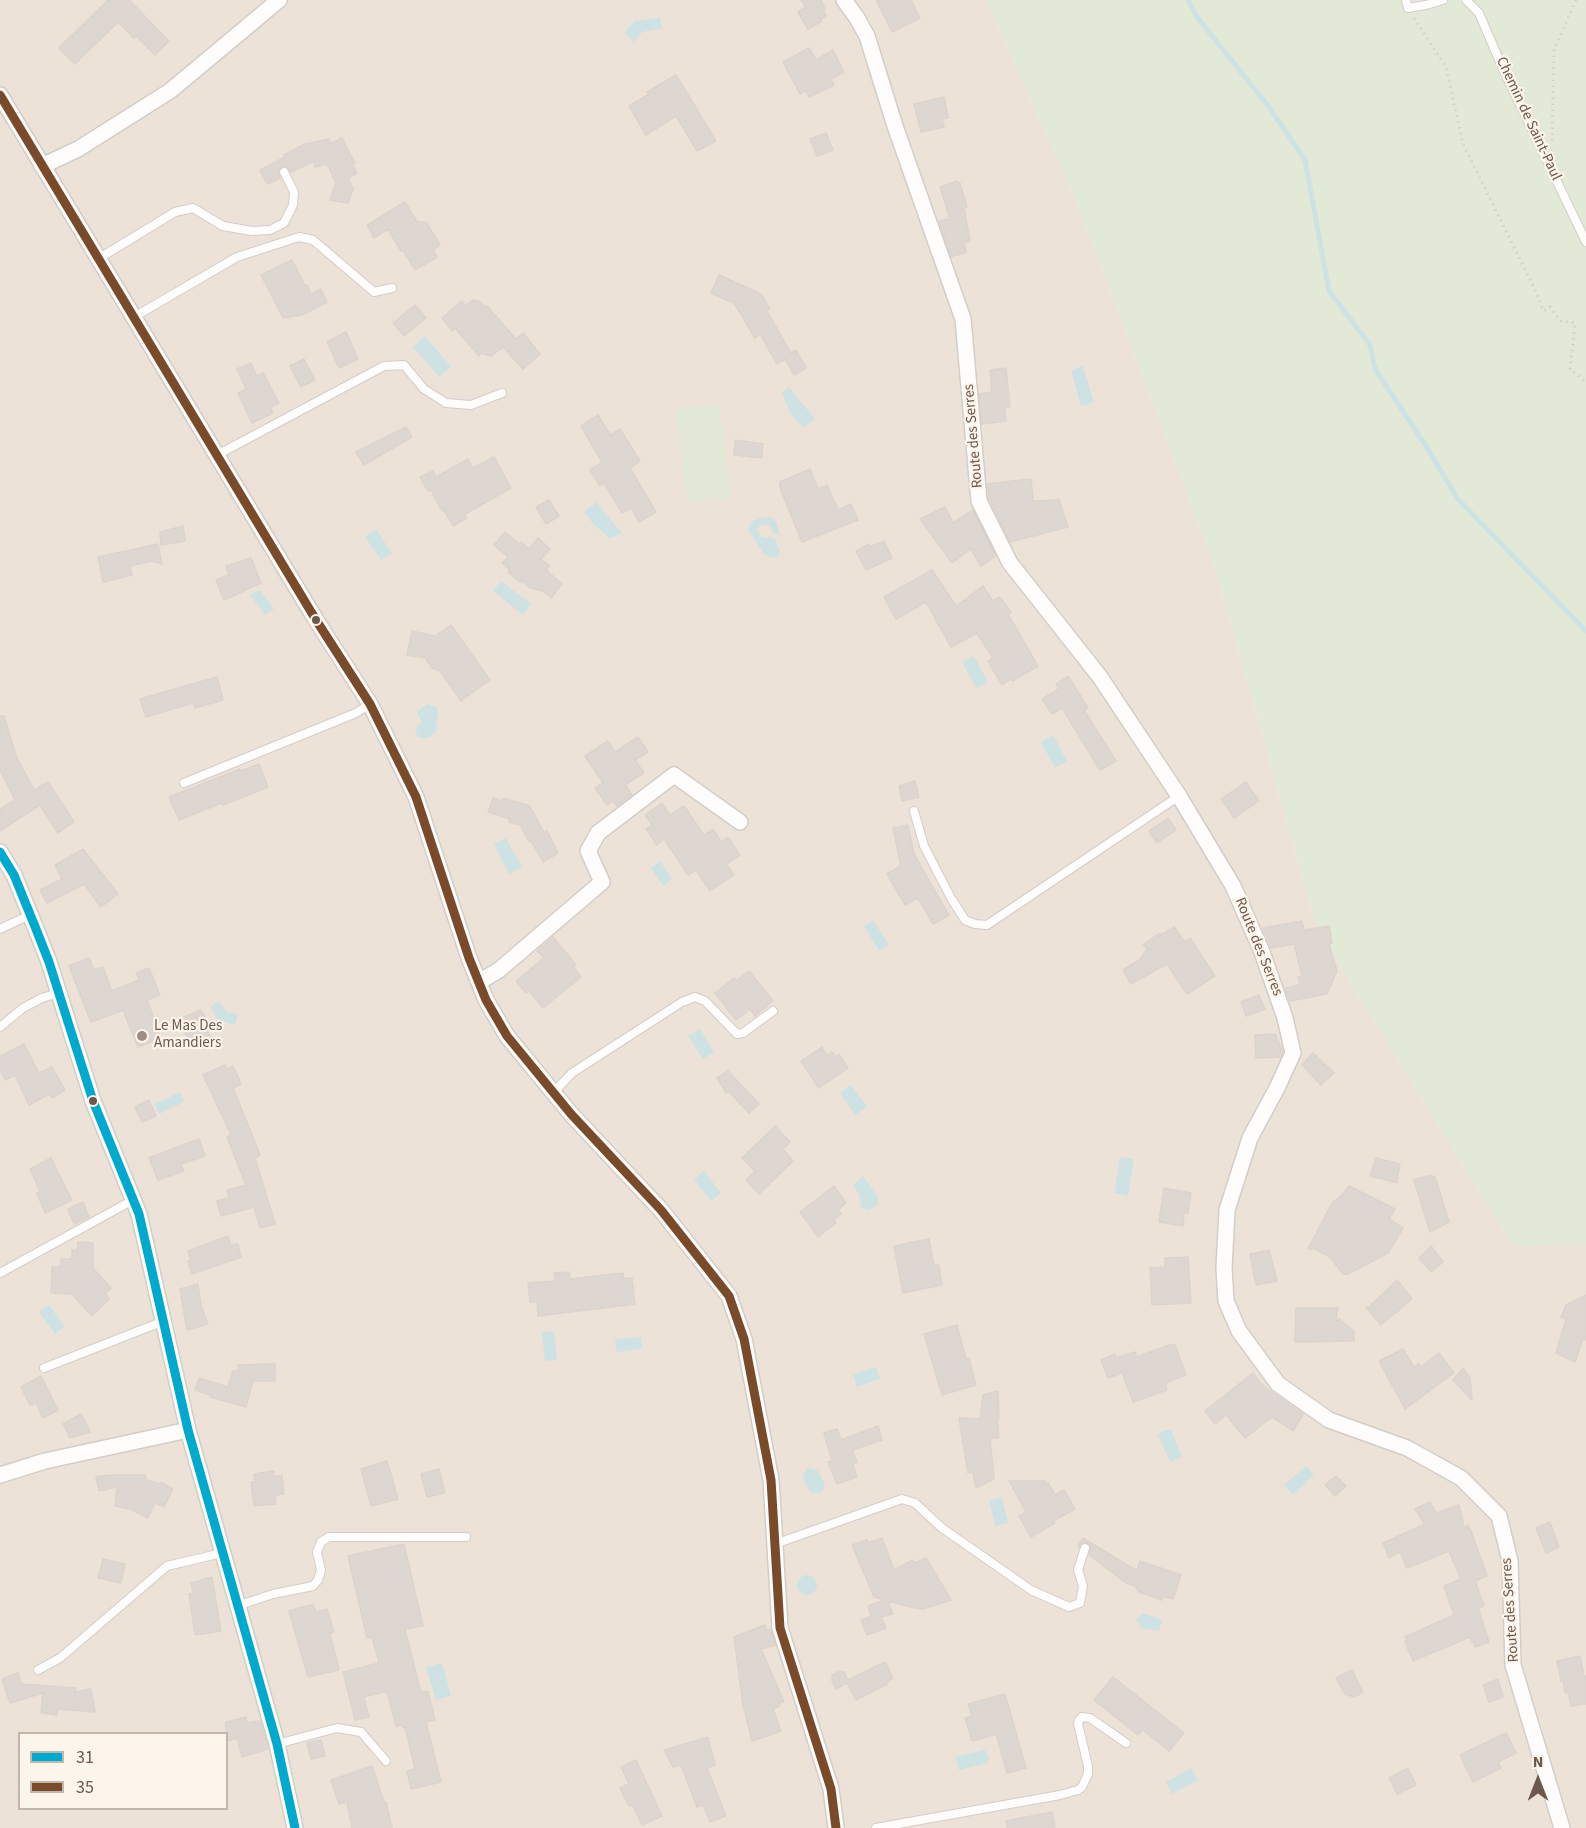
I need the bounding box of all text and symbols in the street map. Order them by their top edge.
street label: Chemin de Saint-Paul [1491,54,1565,184]
street label: Route des Serres [960,383,988,489]
unlabelled marker [310,614,322,626]
street label: Route des Serres [1230,895,1286,999]
place label: Le Mas Des Amandiers [154,1018,222,1053]
marker: Le Mas Des Amandiers [135,1029,149,1043]
unlabelled marker [87,1095,99,1107]
street label: Route des Serres [1498,1557,1524,1663]
legend [18,1732,228,1810]
text: 31 [76,1745,94,1770]
north arrow [1508,1750,1568,1810]
text: N [1533,1751,1543,1773]
text: 35 [76,1775,94,1800]

